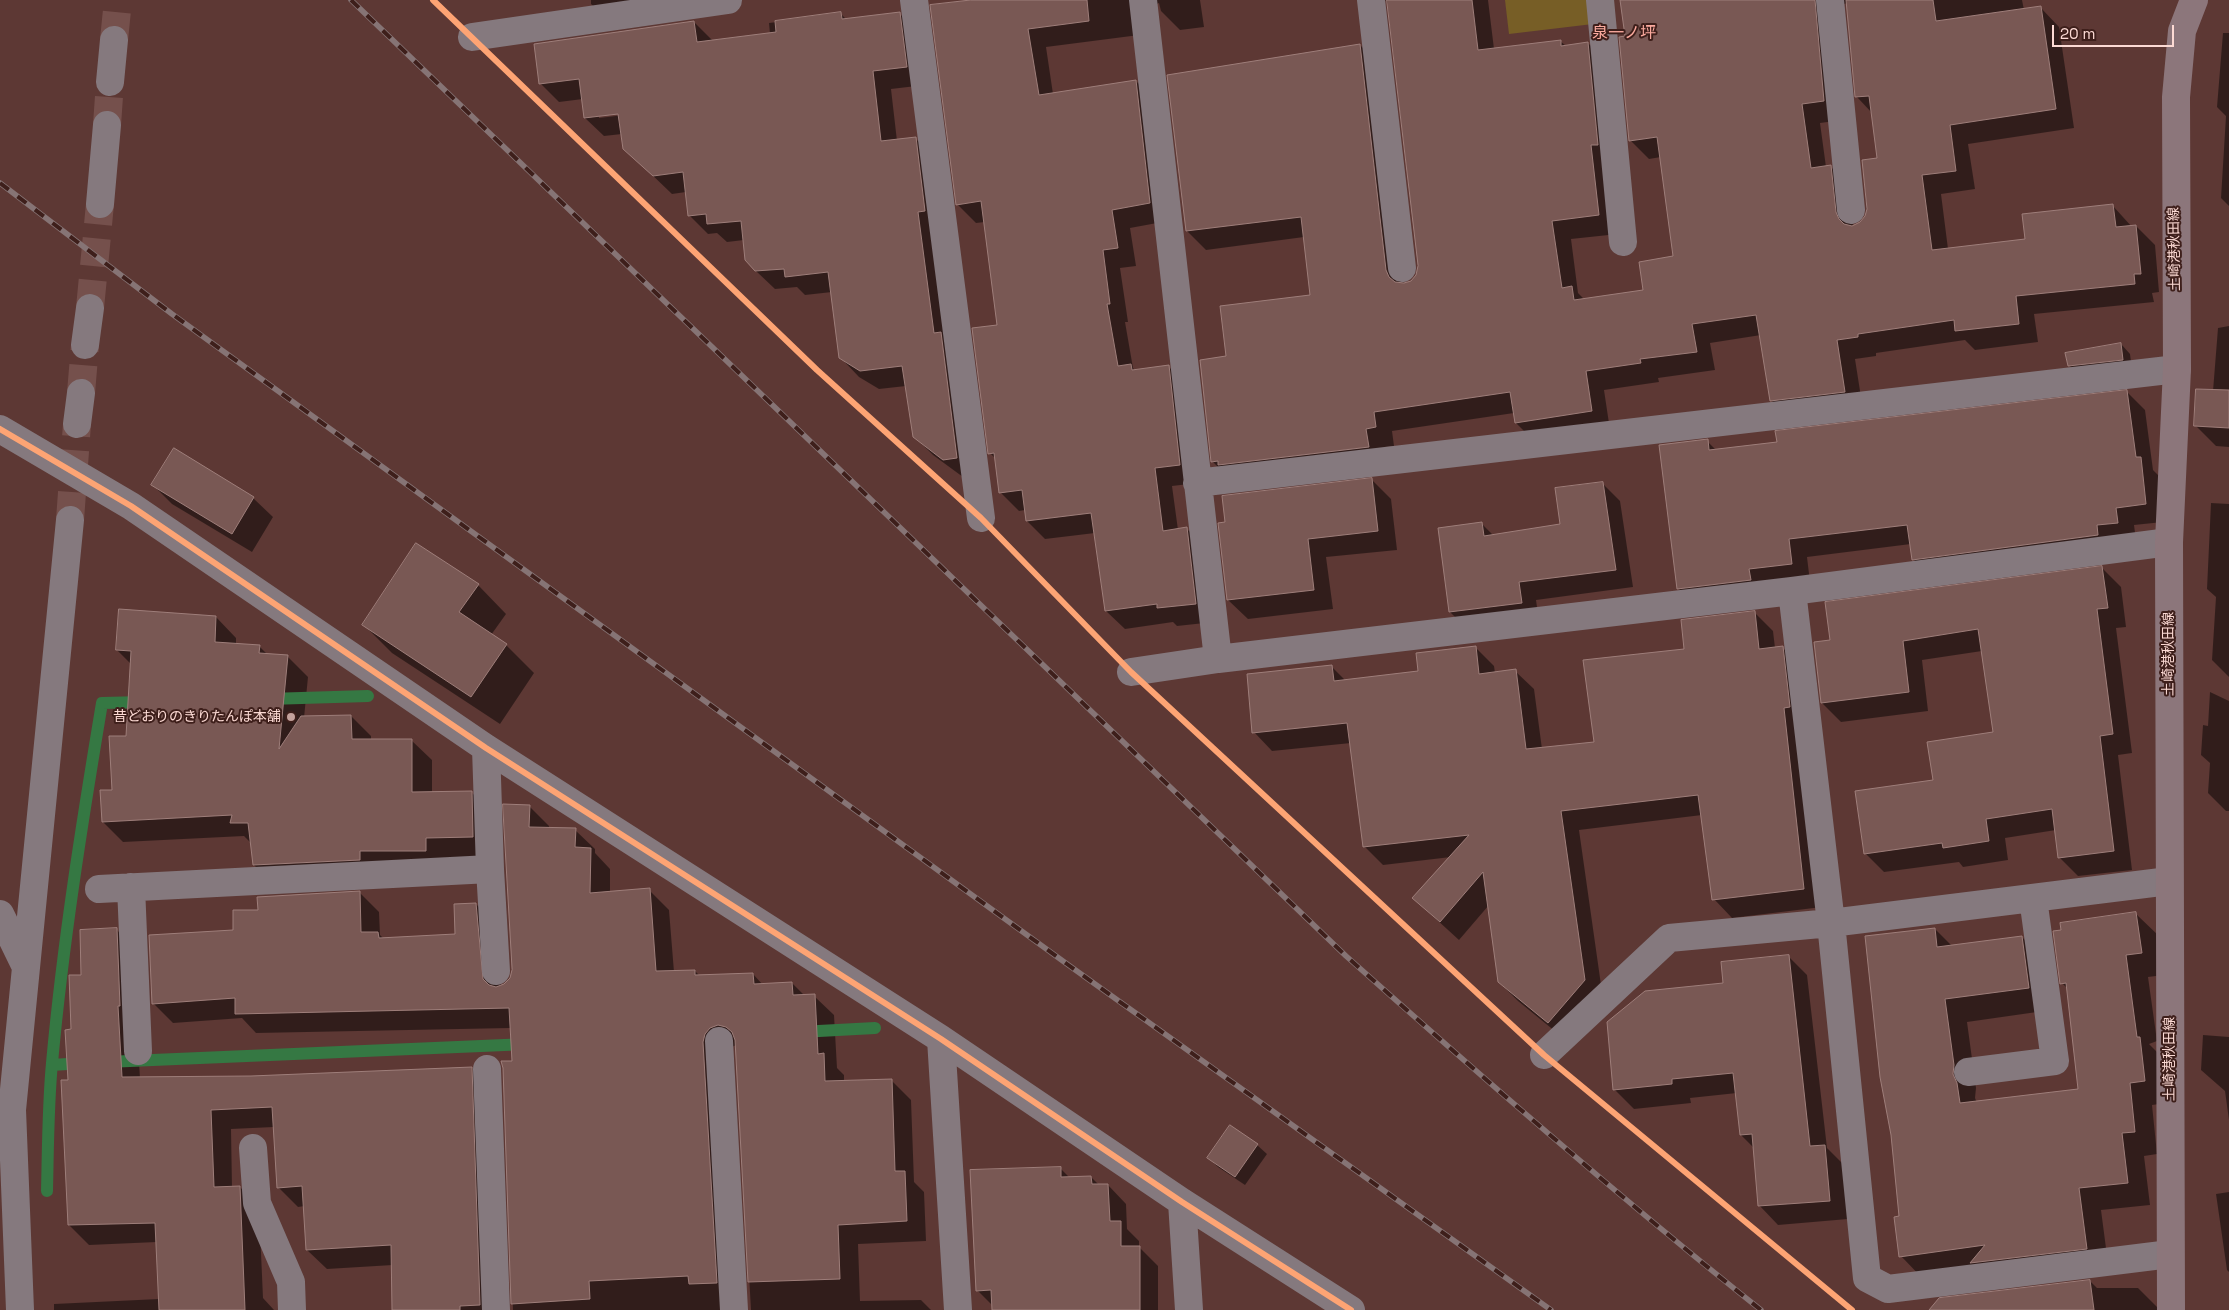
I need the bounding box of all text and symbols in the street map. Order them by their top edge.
scale bar [2054,15,2176,47]
district label: 泉一ノ坪 [1592,24,1656,44]
text: 20 m [2060,24,2095,43]
street label: 土崎港秋田線 [2166,207,2184,291]
street label: 土崎港秋田線 [2161,612,2177,696]
place label: 昔どおりのきりたんぽ本舗 [113,709,281,725]
marker: 昔どおりのきりたんぽ本舗 [285,711,297,723]
street label: 土崎港秋田線 [2162,1017,2178,1101]

